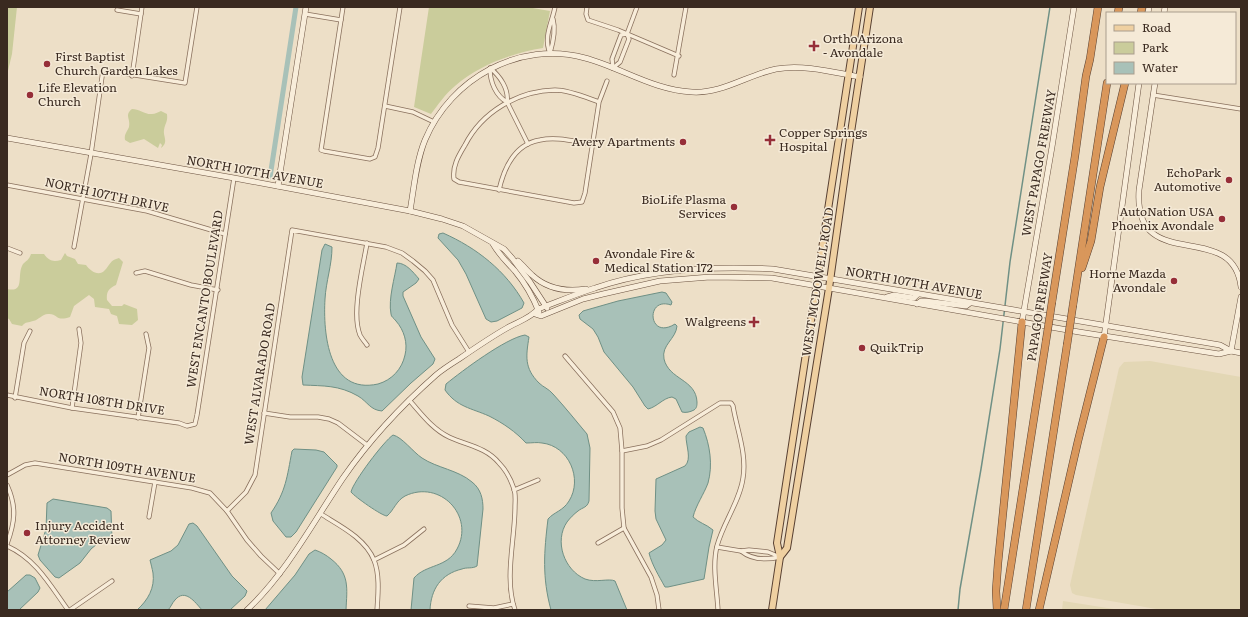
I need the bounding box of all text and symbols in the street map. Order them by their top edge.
legend [1106,12,1236,84]
text: Road [1142,18,1172,36]
place label: OrthoArizona - Avondale [823,29,903,61]
text: Park [1142,38,1169,56]
marker: OrthoArizona - Avondale [808,40,820,52]
place label: First Baptist Church Garden Lakes [55,47,178,79]
text: Water [1142,58,1178,76]
marker: First Baptist Church Garden Lakes [42,59,52,69]
place label: Life Elevation Church [38,78,117,110]
street label: WEST PAPAGO FREEWAY [1016,87,1060,238]
marker: Life Elevation Church [25,90,35,100]
place label: Copper Springs Hospital [779,123,868,155]
place label: Avery Apartments [571,132,676,150]
marker: Copper Springs Hospital [764,134,776,146]
marker: Avery Apartments [678,137,688,147]
street label: NORTH 107TH AVENUE [185,150,325,192]
place label: EchoPark Automotive [1154,163,1222,195]
street label: NORTH 107TH DRIVE [43,172,171,216]
marker: EchoPark Automotive [1224,175,1234,185]
place label: BioLife Plasma Services [641,190,727,222]
marker: BioLife Plasma Services [729,202,739,212]
place label: AutoNation USA Phoenix Avondale [1111,202,1214,234]
street label: WEST MCDOWELL ROAD [796,206,838,358]
street label: WEST ENCANTO BOULEVARD [181,209,227,389]
marker: AutoNation USA Phoenix Avondale [1217,214,1227,224]
place label: Avondale Fire & Medical Station 172 [604,244,713,276]
street label: PAPAGO FREEWAY [1022,251,1057,363]
marker: Avondale Fire & Medical Station 172 [591,256,601,266]
street label: NORTH 107TH AVENUE [844,261,984,303]
place label: Horne Mazda Avondale [1089,264,1167,296]
marker: Horne Mazda Avondale [1169,276,1179,286]
street label: WEST ALVARADO ROAD [239,302,279,446]
place label: Walgreens [685,312,747,330]
marker: Walgreens [749,317,759,327]
place label: QuikTrip [870,338,924,356]
marker: QuikTrip [857,343,867,353]
street label: NORTH 108TH DRIVE [38,381,167,419]
street label: NORTH 109TH AVENUE [57,447,198,487]
place label: Injury Accident Attorney Review [35,516,131,548]
marker: Injury Accident Attorney Review [22,528,32,538]

